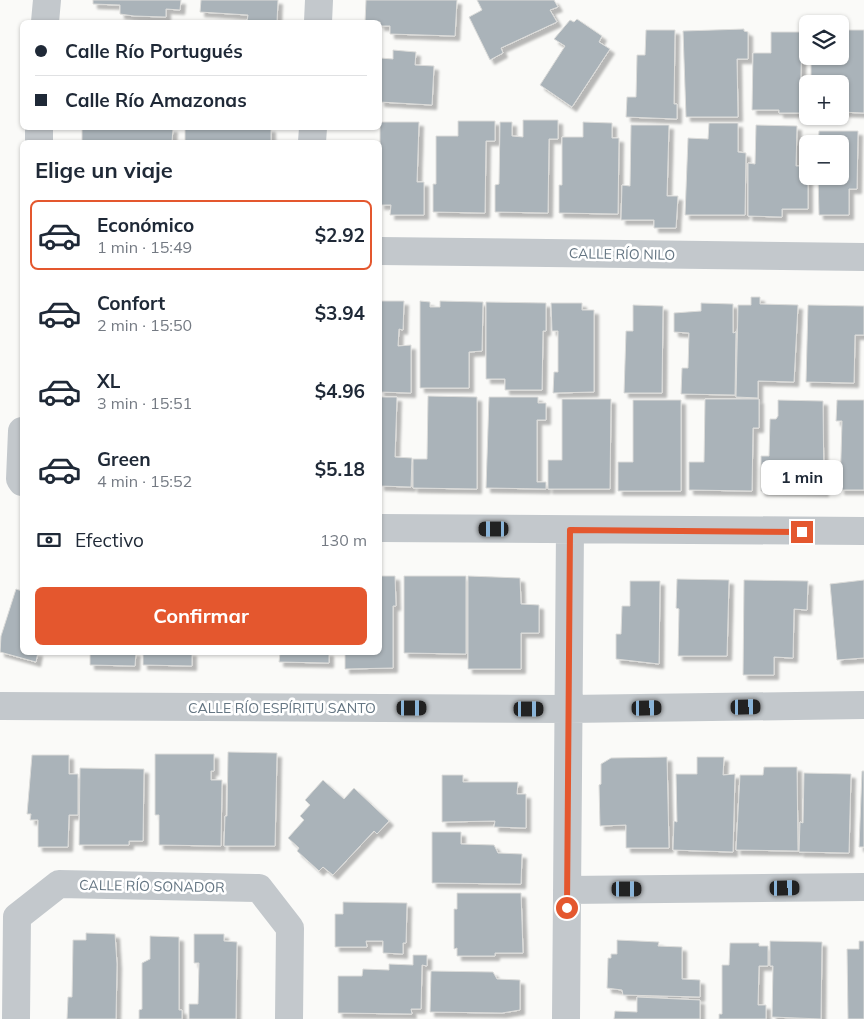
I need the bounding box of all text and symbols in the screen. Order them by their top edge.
map controls [799,15,849,185]
button: layers [799,15,849,65]
text: Calle Río Portugués [65,39,243,63]
button: + [799,75,849,125]
text: Calle Río Amazonas [65,88,247,112]
button: − [799,135,849,185]
text: Elige un viaje [35,156,173,184]
icon: car [37,213,82,258]
text: Económico [97,213,194,237]
text: $2.92 [315,223,365,247]
text: 1 min · 15:49 [97,237,192,257]
street label: CALLE RÍO NILO [569,244,675,264]
icon: car [37,291,82,336]
text: Confort [97,291,165,315]
text: $3.94 [315,301,365,325]
text: 2 min · 15:50 [97,315,192,335]
icon: car [37,369,82,414]
text: XL [97,369,120,393]
text: $4.96 [315,379,365,403]
text: 3 min · 15:51 [97,393,192,413]
icon: car [37,447,82,492]
text: Green [97,447,151,471]
text: $5.18 [315,457,365,481]
callout: 1 min [761,460,843,494]
text: 1 min [781,467,823,487]
text: 4 min · 15:52 [97,471,192,491]
route end [791,521,813,543]
car [479,522,509,537]
icon: cash [35,526,63,554]
text: Efectivo [75,528,144,552]
text: 130 m [320,530,367,550]
button: Confirmar [35,587,367,645]
street label: CALLE RÍO ESPÍRITU SANTO [188,699,376,717]
car [730,699,761,715]
car [631,700,662,716]
car [397,701,427,716]
car [514,702,544,717]
street label: CALLE RÍO SONADOR [79,876,225,896]
car [769,880,800,896]
car [612,882,642,897]
route start [556,897,578,919]

